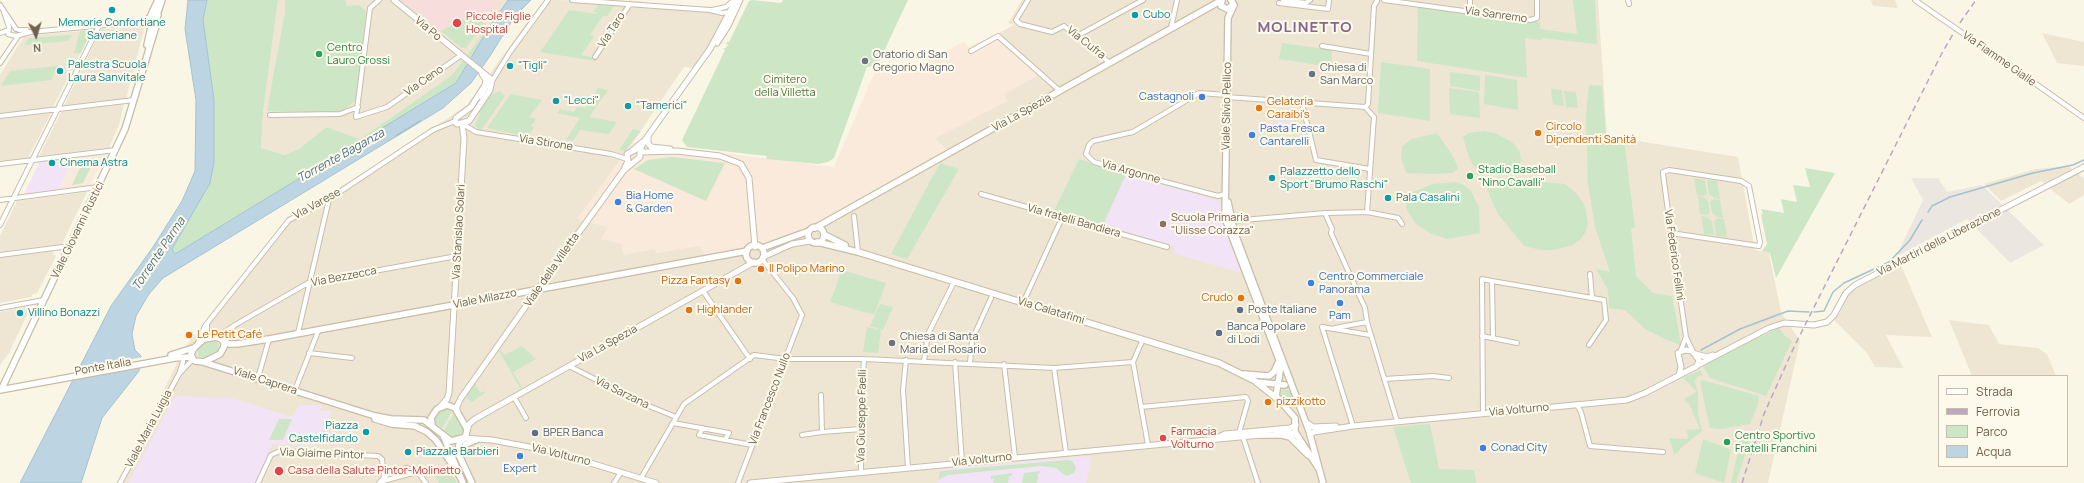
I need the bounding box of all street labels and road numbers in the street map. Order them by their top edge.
street label: Via Sanremo [1464,4,1528,26]
street label: Via Taro [596,10,628,50]
street label: Via Po [412,14,444,44]
street label: Via Cufra [1064,24,1108,62]
street label: Via Fiamme Gialle [1960,29,2038,89]
street label: Viale Silvio Pellico [1220,62,1234,150]
street label: Via Ceno [402,63,446,99]
street label: Via La Spezia [990,91,1054,135]
street label: Via Stirone [518,132,574,154]
street label: Via Argonne [1100,157,1162,187]
street label: Viale Giovanni Rustici [49,179,107,281]
street label: Via Stanislao Solari [450,184,468,280]
street label: Via Varese [291,186,343,222]
street label: Via fratelli Bandiera [1026,201,1122,241]
street label: Via Martiri della Liberazione [1875,205,2003,279]
street label: Via Federico Fellini [1661,209,1687,301]
street label: Viale della Villetta [521,230,583,310]
street label: Via Bezzecca [310,264,378,290]
street label: Viale Milazzo [452,286,518,312]
street label: Via Calatafimi [1016,295,1086,327]
street label: Via La Spezia [576,322,640,366]
street label: Via Francesco Nullo [746,351,794,447]
street label: Ponte Italia [74,356,132,378]
street label: Viale Caprera [231,364,299,398]
street label: Via Giuseppe Faelli [855,369,869,463]
street label: Via Sarzana [593,374,651,412]
street label: Viale Maria Luigia [123,388,175,470]
street label: Via Volturno [1488,401,1550,419]
street label: Via Volturno [530,441,592,469]
street label: Via Giaime Pintor [279,446,365,462]
street label: Via Volturno [951,450,1013,470]

